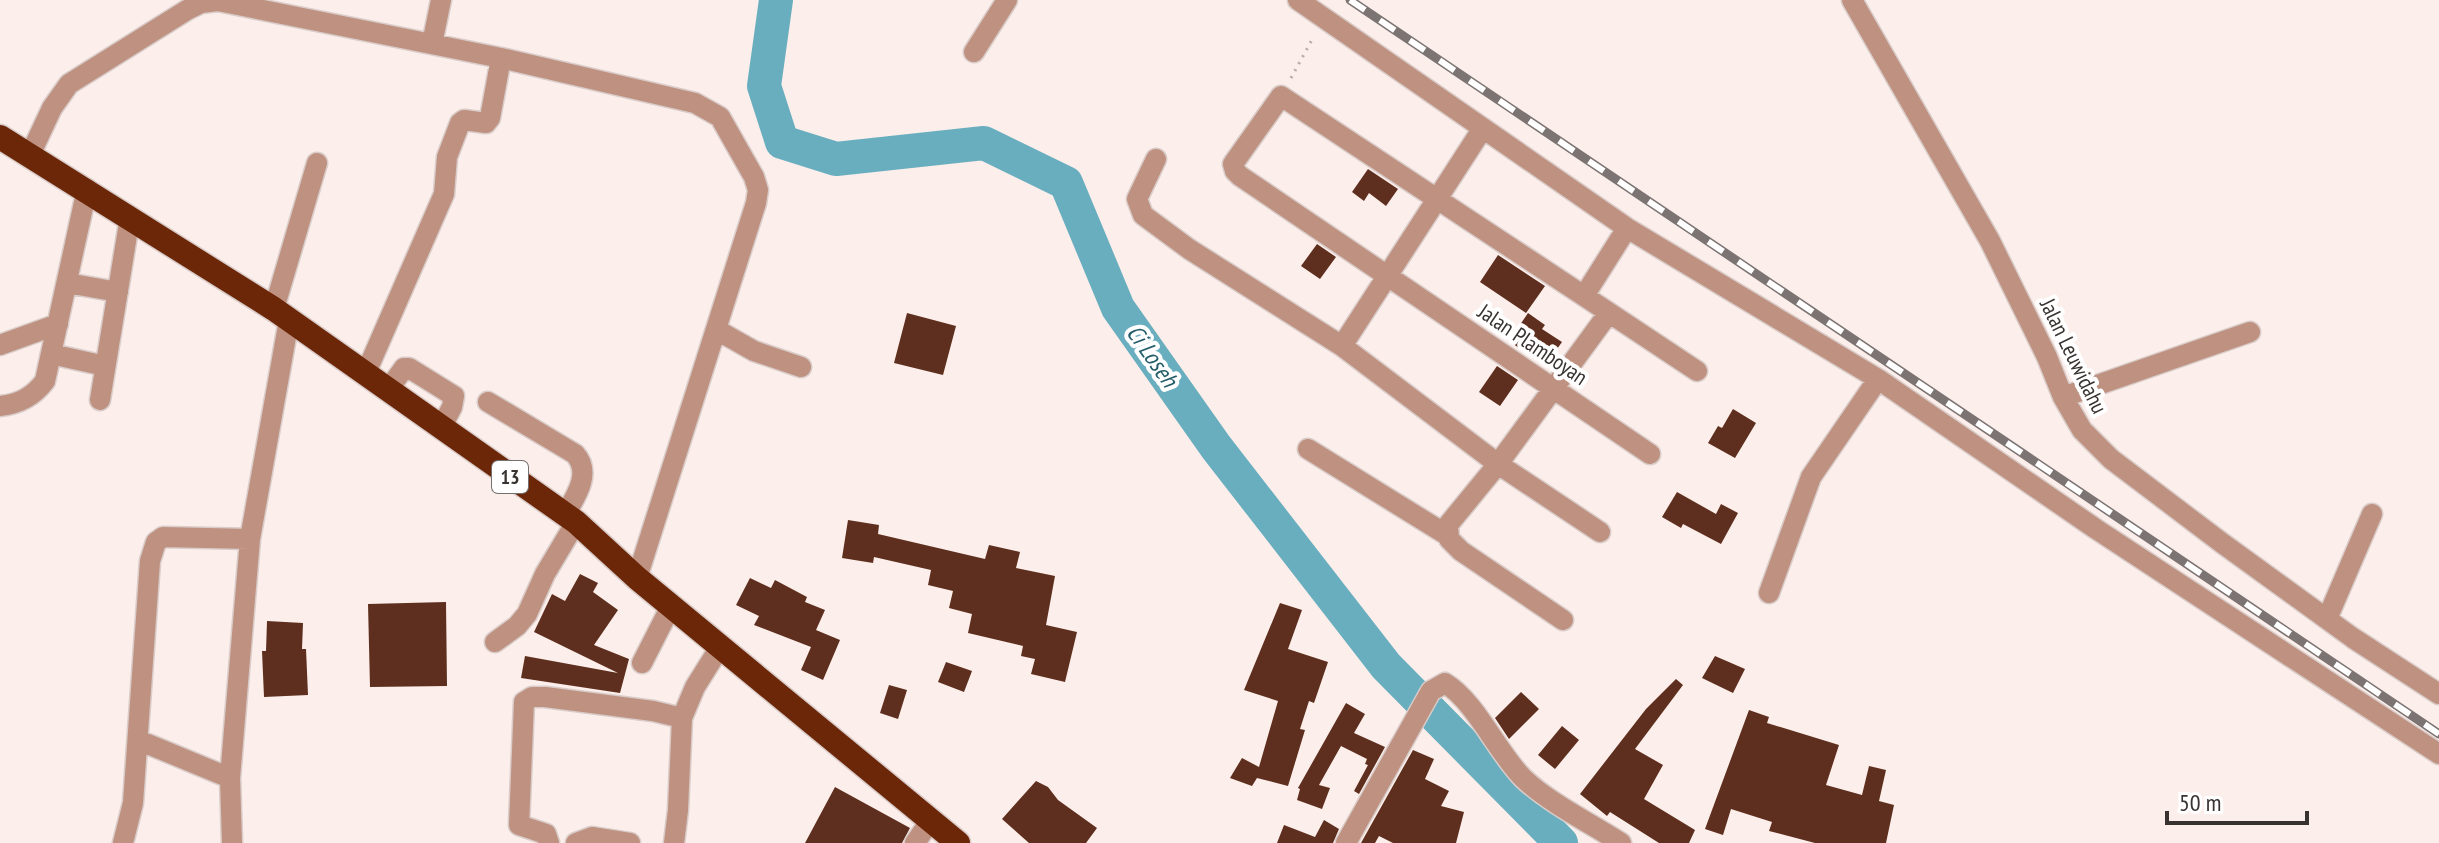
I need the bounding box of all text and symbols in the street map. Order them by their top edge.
street label: Jalan Leuwidahu [2034,293,2114,418]
street label: Jalan Plamboyan [1472,297,1593,391]
water label: Ci Loseh [1120,318,1186,394]
road number: 13 [492,461,528,493]
scale bar [2167,775,2307,825]
text: 50 m [2179,787,2221,818]

